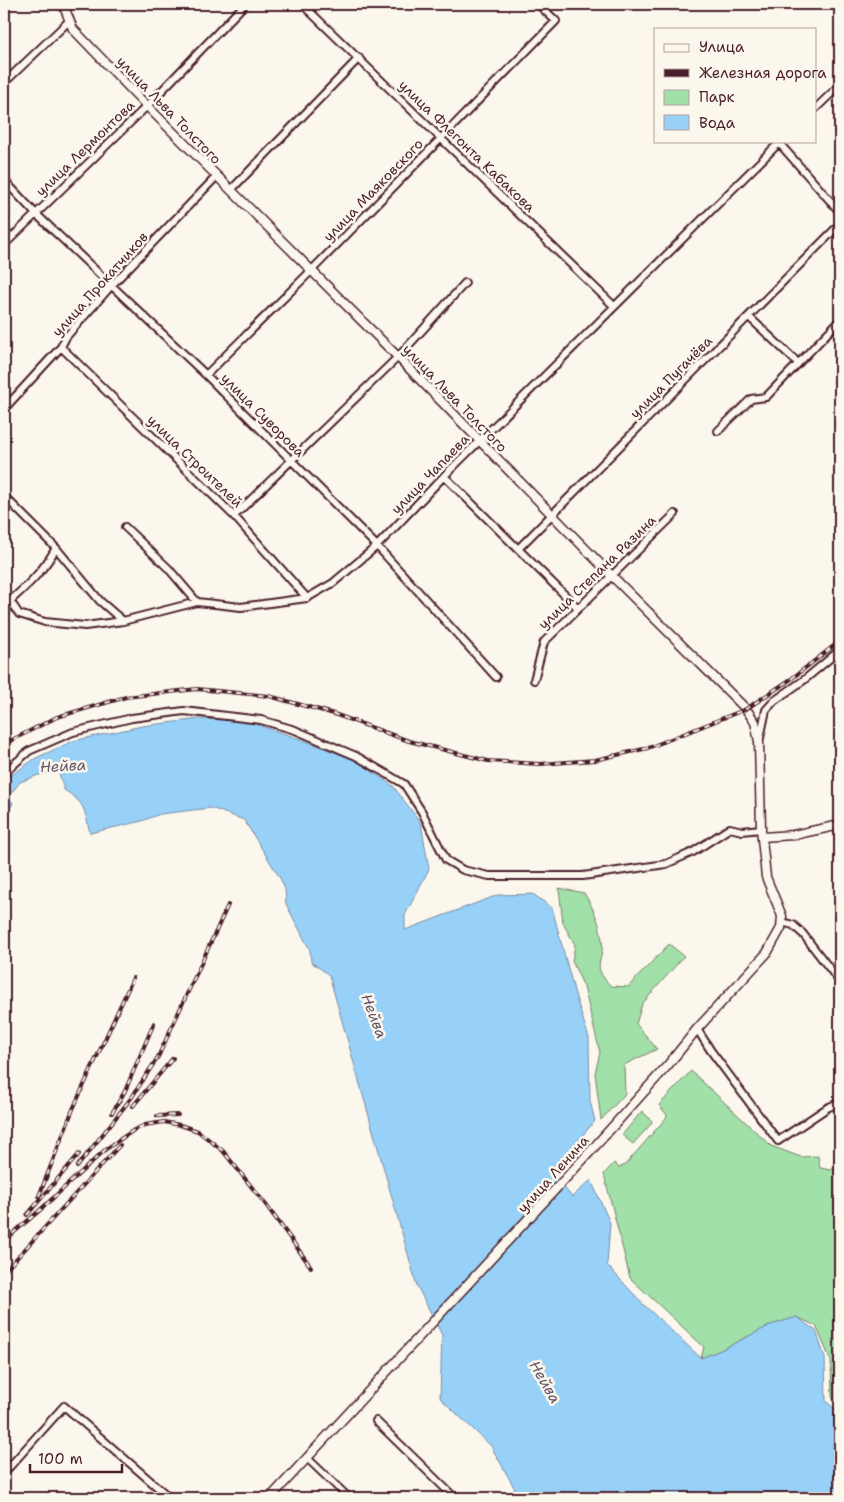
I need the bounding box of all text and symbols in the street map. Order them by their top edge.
legend [654,28,816,142]
text: Улица [699,37,745,57]
street label: улица Льва Толстого [113,52,225,168]
text: Железная дорога [699,63,827,83]
street label: улица Флегонта Кабакова [395,76,539,216]
text: Парк [699,87,735,107]
street label: улица Лермонтова [32,96,138,200]
text: Вода [699,113,736,133]
street label: улица Маяковского [319,135,427,245]
street label: улица Прокатчиков [48,228,152,340]
street label: улица Пугачёва [626,332,716,422]
street label: улица Льва Толстого [399,340,511,456]
street label: улица Суворова [217,369,309,461]
street label: улица Строителей [143,411,247,511]
street label: улица Чапаева [387,430,473,518]
street label: улица Степана Разина [534,511,660,633]
water label: Нейва [39,755,87,777]
water label: Нейва [356,991,392,1041]
street label: улица Ленина [513,1131,593,1217]
water label: Нейва [525,1357,565,1407]
scale bar [30,1442,122,1474]
text: 100 m [38,1449,83,1469]

